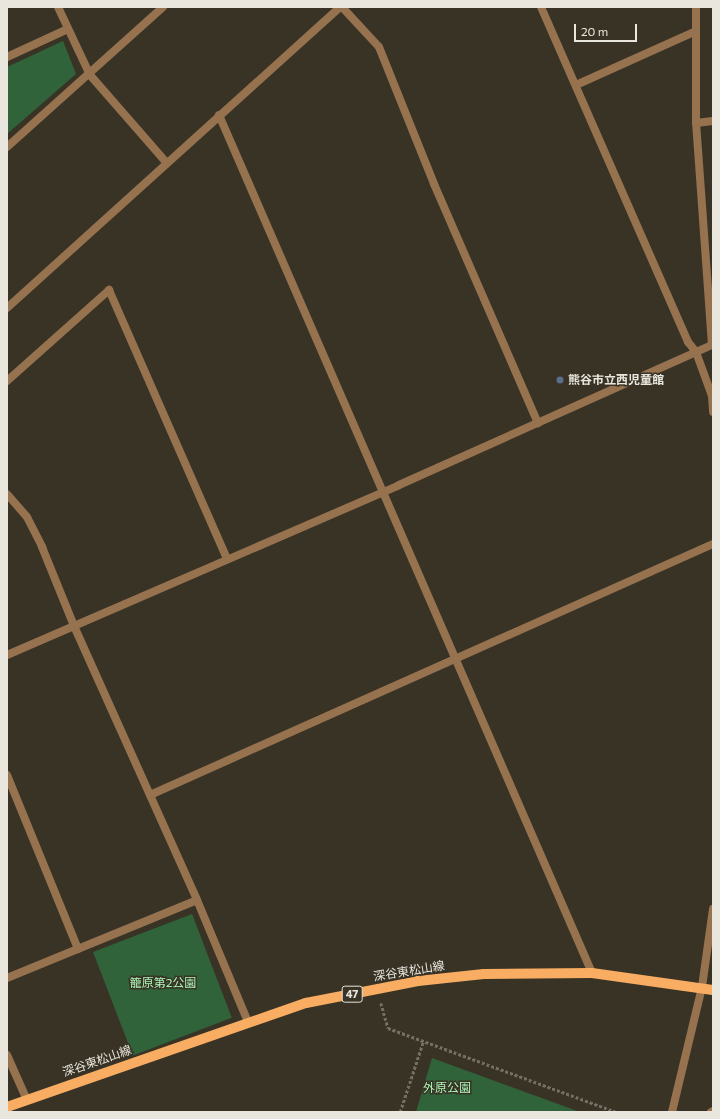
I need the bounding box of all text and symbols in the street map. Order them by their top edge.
scale bar [576,16,639,42]
text: 20 m [581,24,608,38]
place label: 熊谷市立西児童館 [568,373,664,387]
marker: 熊谷市立西児童館 [555,375,565,385]
street label: 深谷東松山線 [372,958,446,984]
park label: 籠原第2公園 [130,976,196,990]
road number: 47 [341,985,363,1003]
street label: 深谷東松山線 [61,1042,133,1080]
park label: 外原公園 [423,1081,471,1095]

